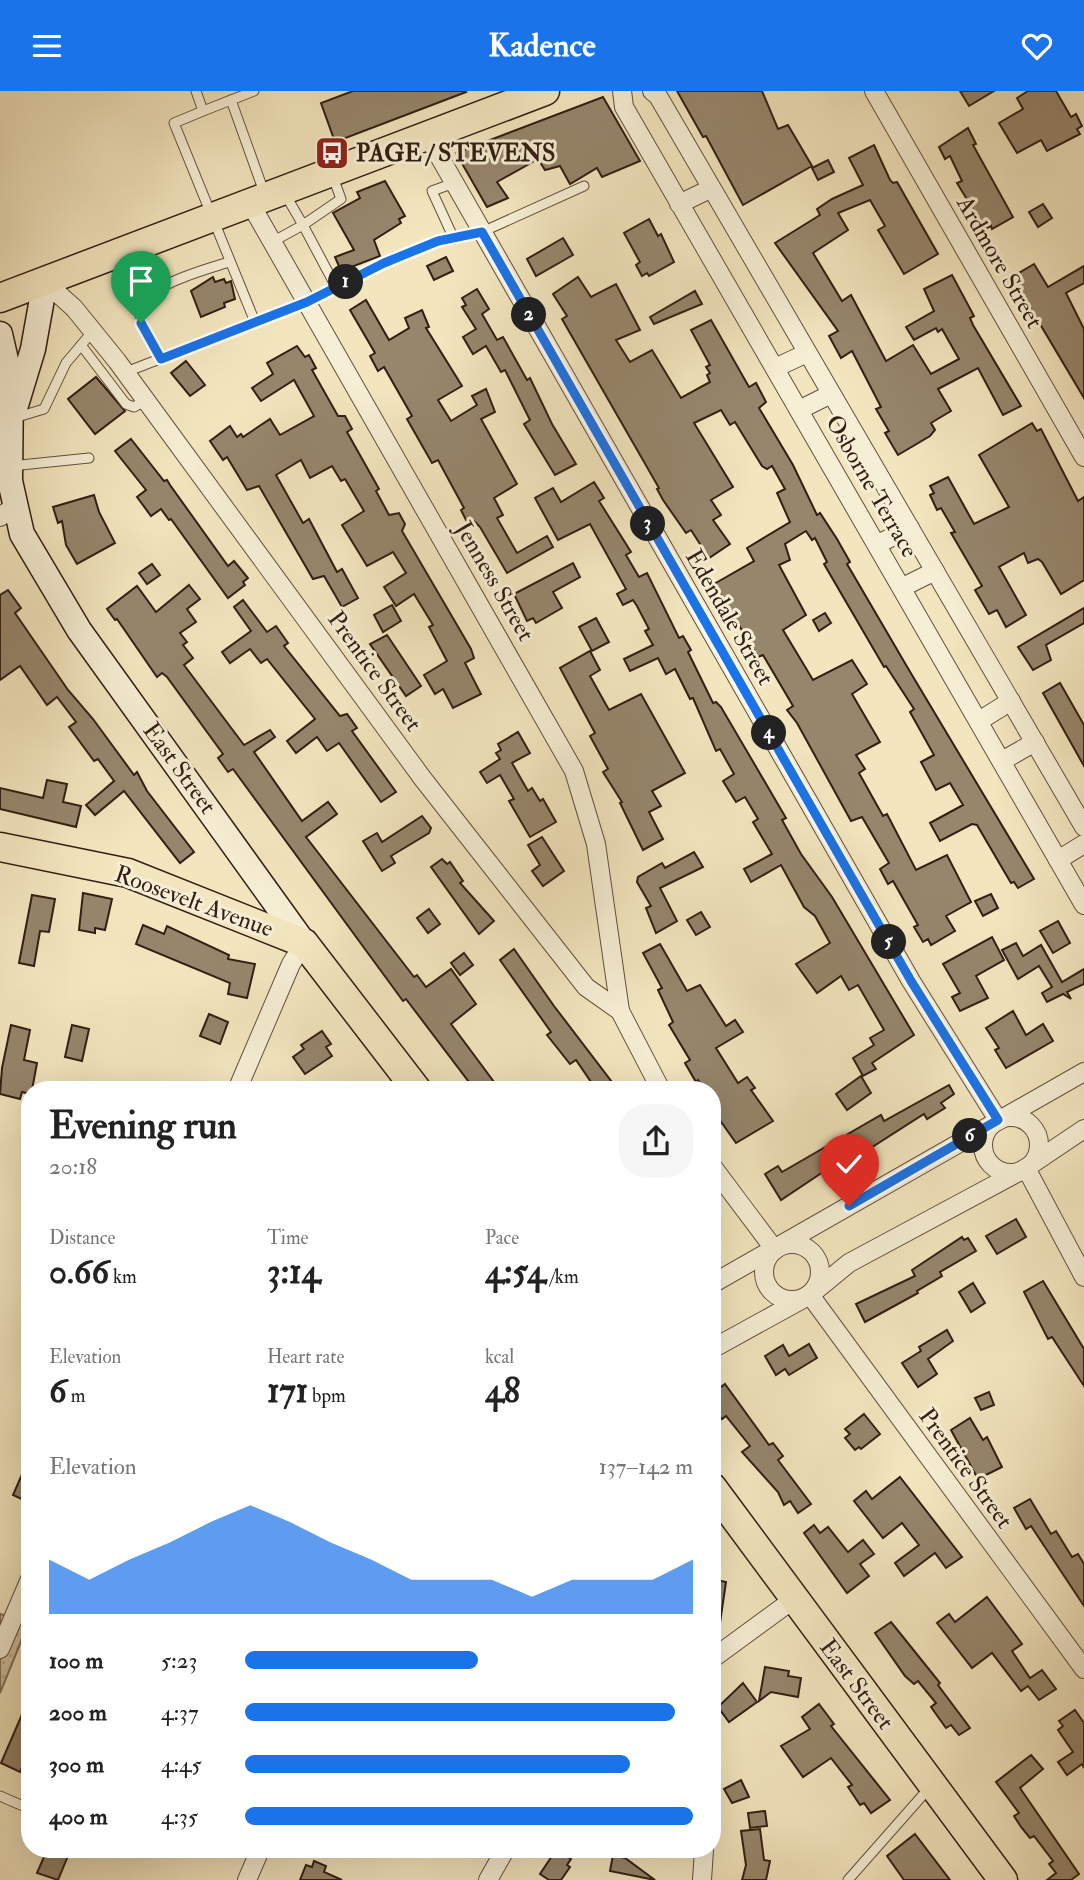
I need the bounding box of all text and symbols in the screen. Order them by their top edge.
text: Kadence [488,26,596,66]
icon: menu [28,27,66,65]
icon: heart [1018,27,1056,65]
bus stop icon: PAGE / STEVENS [313,134,351,172]
place label: PAGE / STEVENS [356,138,555,169]
street label: Ardmore Street [949,190,1050,334]
pin [111,251,171,323]
icon: arrive [122,262,160,300]
pin: 1 [328,265,364,299]
text: 1 [342,269,349,293]
pin: 2 [512,297,546,333]
text: 2 [524,302,533,326]
street label: Osborne Terrace [818,409,925,563]
pin: 3 [630,507,666,541]
text: 3 [644,511,651,535]
street label: Jenness Street [447,515,541,647]
street label: Edendale Street [678,544,781,691]
street label: Prentice Street [320,605,429,738]
pin: 4 [752,715,786,751]
street label: East Street [136,716,223,820]
text: 4 [763,720,774,744]
street label: Roosevelt Avenue [110,858,277,945]
pin: 5 [872,925,906,959]
text: 5 [884,929,893,953]
text: Evening run [49,1102,237,1150]
button: share [619,1104,693,1178]
pin: 6 [953,1119,988,1153]
text: 6 [965,1123,974,1147]
pin [819,1134,879,1206]
icon: check [830,1145,868,1183]
text: 20:18 [49,1152,97,1181]
text: Distance [49,1226,115,1250]
text: Time [267,1226,309,1250]
text: Pace [485,1226,519,1250]
text: 0.66 [49,1250,109,1294]
text: 3:14 [267,1250,320,1294]
text: 4:54 [485,1250,546,1294]
text: km [109,1265,137,1289]
text: /km [546,1265,579,1289]
text: Elevation [49,1345,121,1369]
text: Heart rate [267,1345,344,1369]
text: kcal [485,1345,514,1369]
text: 6 [49,1369,67,1413]
text: 171 [267,1369,308,1413]
text: 48 [485,1369,520,1413]
text: m [67,1384,85,1408]
text: bpm [308,1384,346,1408]
street label: Prentice Street [911,1402,1020,1535]
text: Elevation [49,1452,137,1481]
text: 137–142 m [599,1452,693,1481]
street label: East Street [812,1633,901,1736]
text: 100 m [49,1646,103,1675]
text: 5:23 [161,1646,197,1675]
text: 200 m [49,1698,107,1727]
text: 4:37 [161,1698,198,1727]
text: 300 m [49,1750,104,1779]
text: 4:45 [161,1750,202,1779]
text: 400 m [49,1802,108,1831]
text: 4:35 [161,1802,198,1831]

